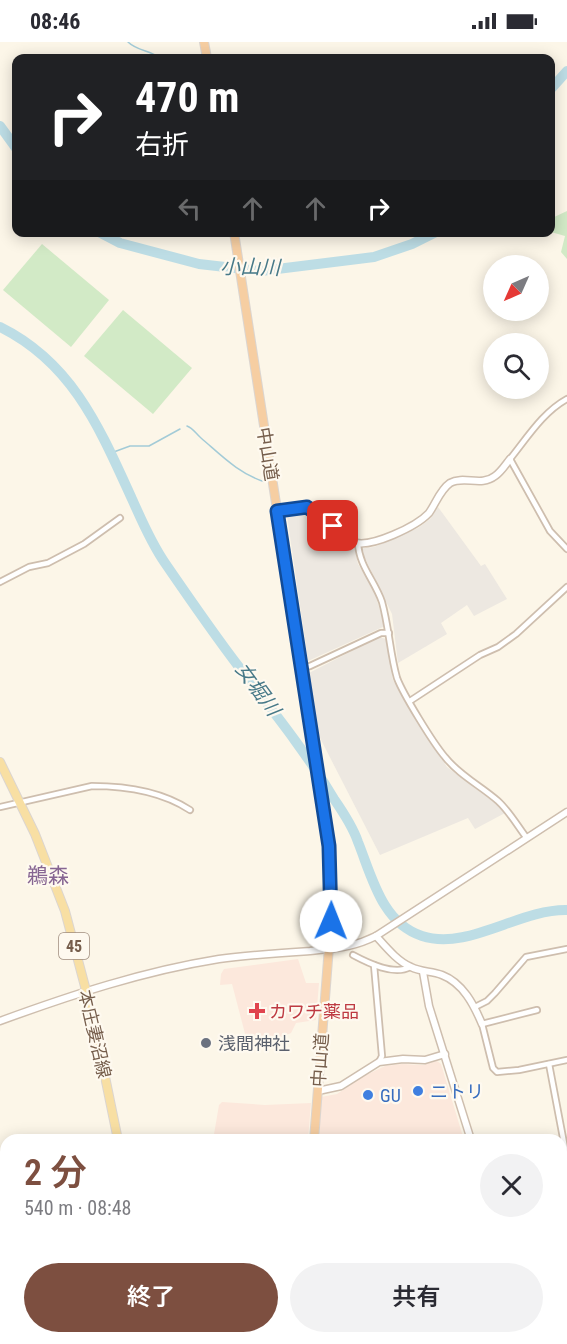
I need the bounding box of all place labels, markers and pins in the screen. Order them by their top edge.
pin [307,500,358,551]
place label: カワチ薬品 [269,1001,359,1022]
marker: カワチ薬品 [250,1004,264,1018]
place label: 浅間神社 [218,1033,290,1054]
marker: 浅間神社 [199,1036,213,1050]
place label: ニトリ [430,1081,484,1102]
marker: ニトリ [411,1084,425,1098]
place label: GU [380,1085,401,1106]
marker: GU [361,1088,375,1102]

